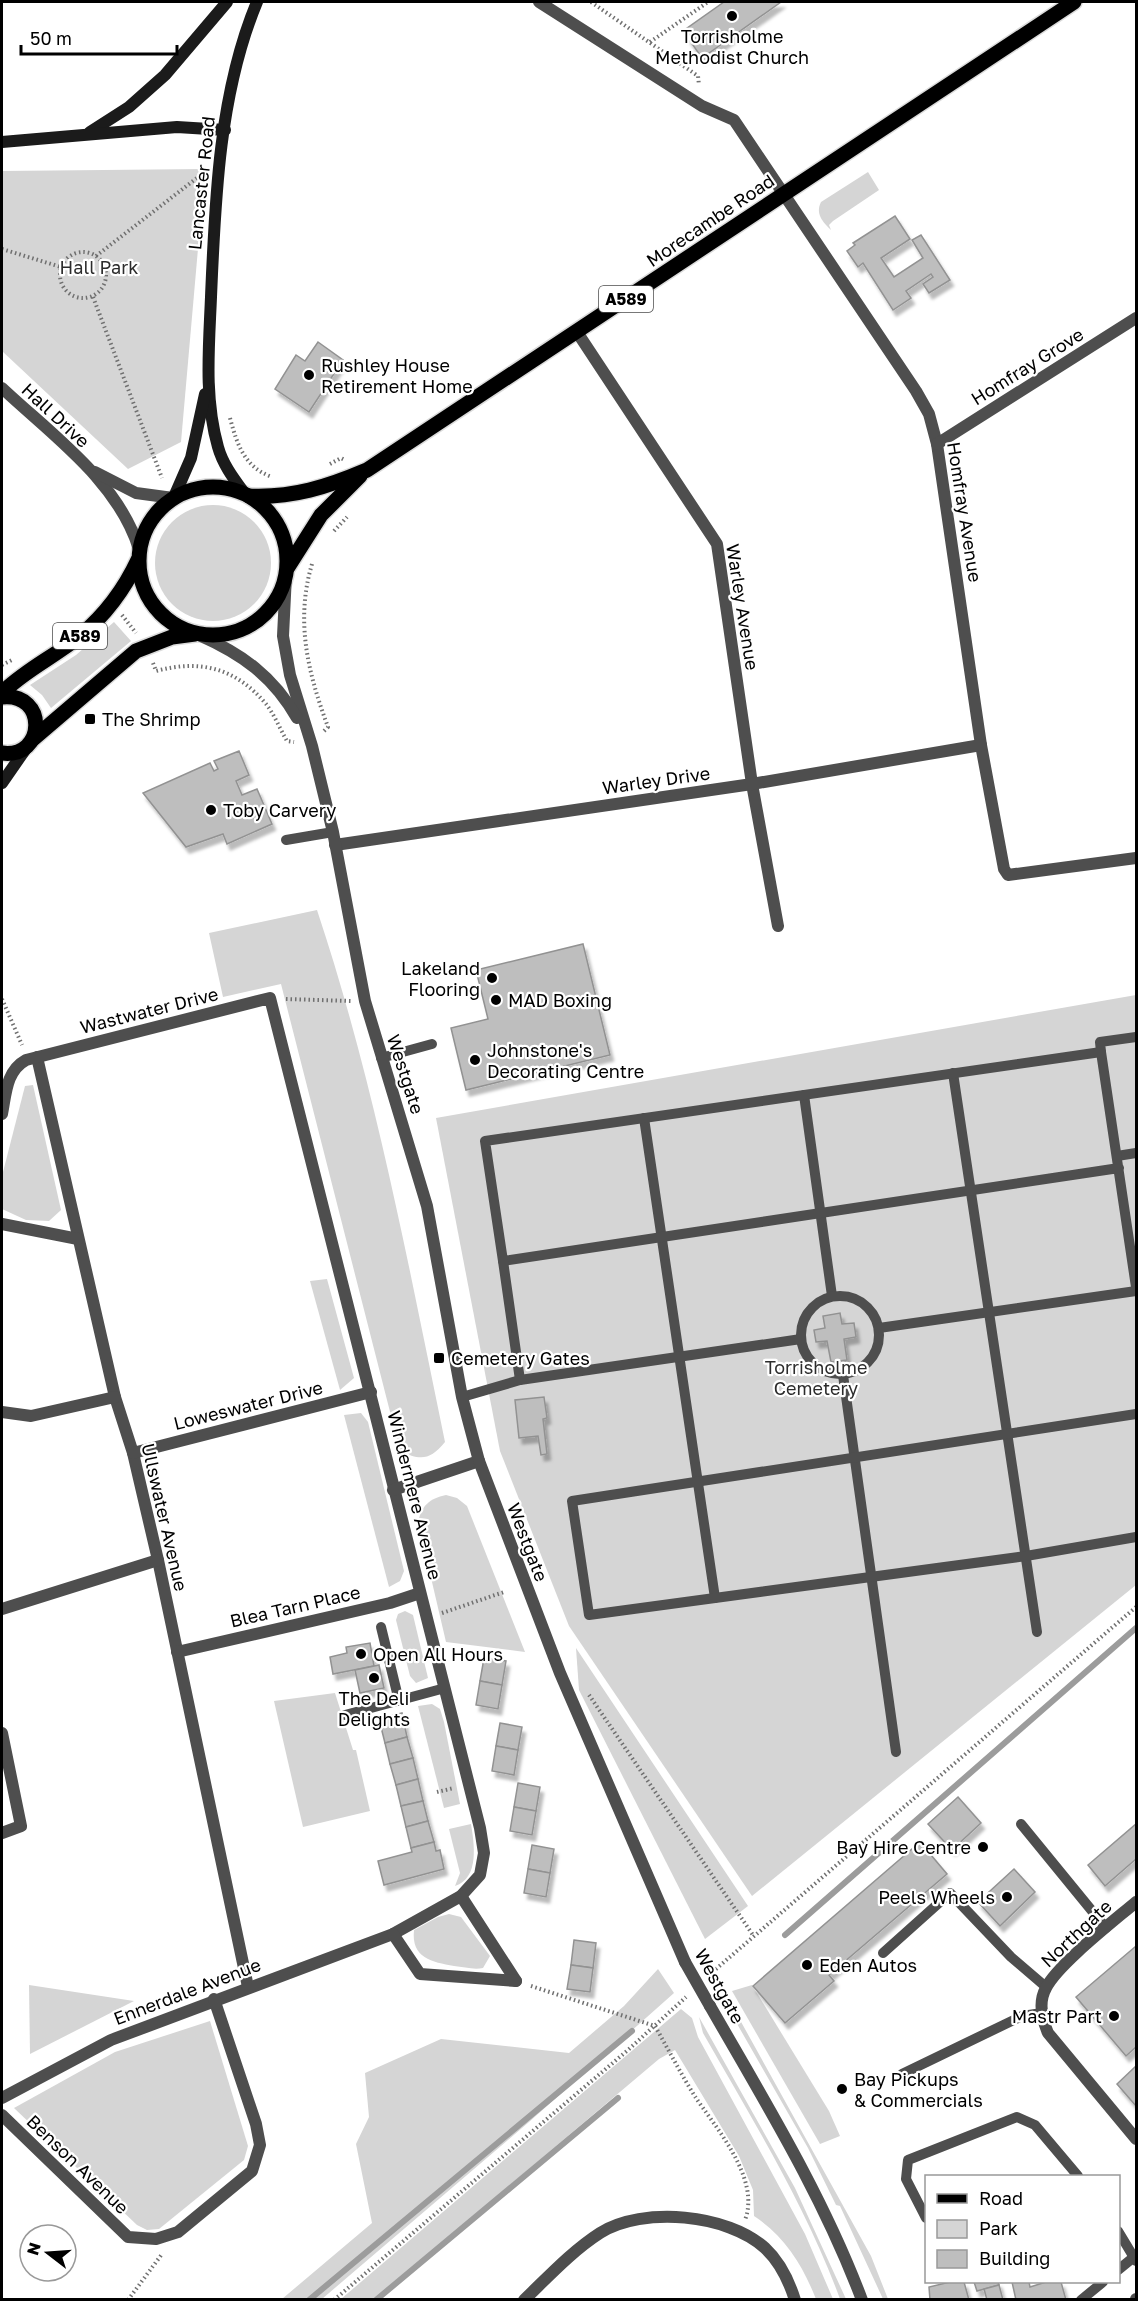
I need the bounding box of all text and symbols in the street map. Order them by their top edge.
marker: Torrisholme Methodist Church [725,9,739,23]
scale bar [21,18,177,56]
place label: Torrisholme Methodist Church [655,25,809,68]
text: 50 m [30,27,72,49]
street label: Lancaster Road [183,115,219,251]
street label: Morecambe Road [642,169,778,271]
park label: Hall Park [60,256,138,278]
road number: A589 [599,286,653,312]
street label: Homfray Grove [967,323,1087,409]
place label: Rushley House Retirement Home [321,354,473,397]
marker: Rushley House Retirement Home [302,368,316,382]
street label: Hall Drive [18,378,94,452]
street label: Homfray Avenue [943,440,987,584]
street label: Warley Avenue [722,542,764,672]
road number: A589 [53,623,107,649]
place label: The Shrimp [102,708,201,730]
marker: The Shrimp [83,712,97,726]
street label: Warley Drive [601,762,711,798]
place label: Toby Carvery [223,799,336,821]
marker: Toby Carvery [204,803,218,817]
place label: Lakeland Flooring [401,957,480,1000]
marker: Lakeland Flooring [485,971,499,985]
street label: Wastwater Drive [78,982,220,1038]
place label: MAD Boxing [508,989,612,1011]
marker: MAD Boxing [489,993,503,1007]
street label: Westgate [383,1031,429,1117]
place label: Johnstone's Decorating Centre [487,1039,644,1082]
marker: Johnstone's Decorating Centre [468,1053,482,1067]
place label: Cemetery Gates [451,1347,590,1369]
marker: Cemetery Gates [432,1351,446,1365]
park label: Torrisholme Cemetery [765,1356,867,1399]
street label: Loweswater Drive [171,1376,325,1434]
street label: Windermere Avenue [383,1408,447,1582]
street label: Ullswater Avenue [137,1441,193,1593]
street label: Westgate [503,1500,553,1584]
street label: Blea Tarn Place [228,1580,362,1632]
place label: Open All Hours [373,1643,503,1665]
marker: Open All Hours [354,1647,368,1661]
marker: The Deli Delights [367,1671,381,1685]
place label: The Deli Delights [338,1687,410,1730]
place label: Bay Hire Centre [836,1836,971,1858]
marker: Bay Hire Centre [976,1840,990,1854]
place label: Peels Wheels [878,1886,995,1908]
marker: Peels Wheels [1000,1890,1014,1904]
street label: Northgate [1036,1895,1116,1971]
street label: Westgate [690,1945,750,2027]
street label: Ennerdale Avenue [110,1953,264,2029]
place label: Eden Autos [819,1954,917,1976]
marker: Eden Autos [800,1958,814,1972]
place label: Mastr Part [1012,2005,1102,2027]
marker: Mastr Part [1107,2009,1121,2023]
place label: Bay Pickups & Commercials [854,2068,983,2111]
marker: Bay Pickups & Commercials [835,2082,849,2096]
street label: Benson Avenue [23,2110,133,2218]
legend [925,2175,1120,2283]
text: Road [979,2187,1023,2209]
text: Park [979,2217,1018,2239]
north arrow [18,2223,78,2283]
text: N [22,2240,45,2257]
text: Building [979,2247,1050,2269]

